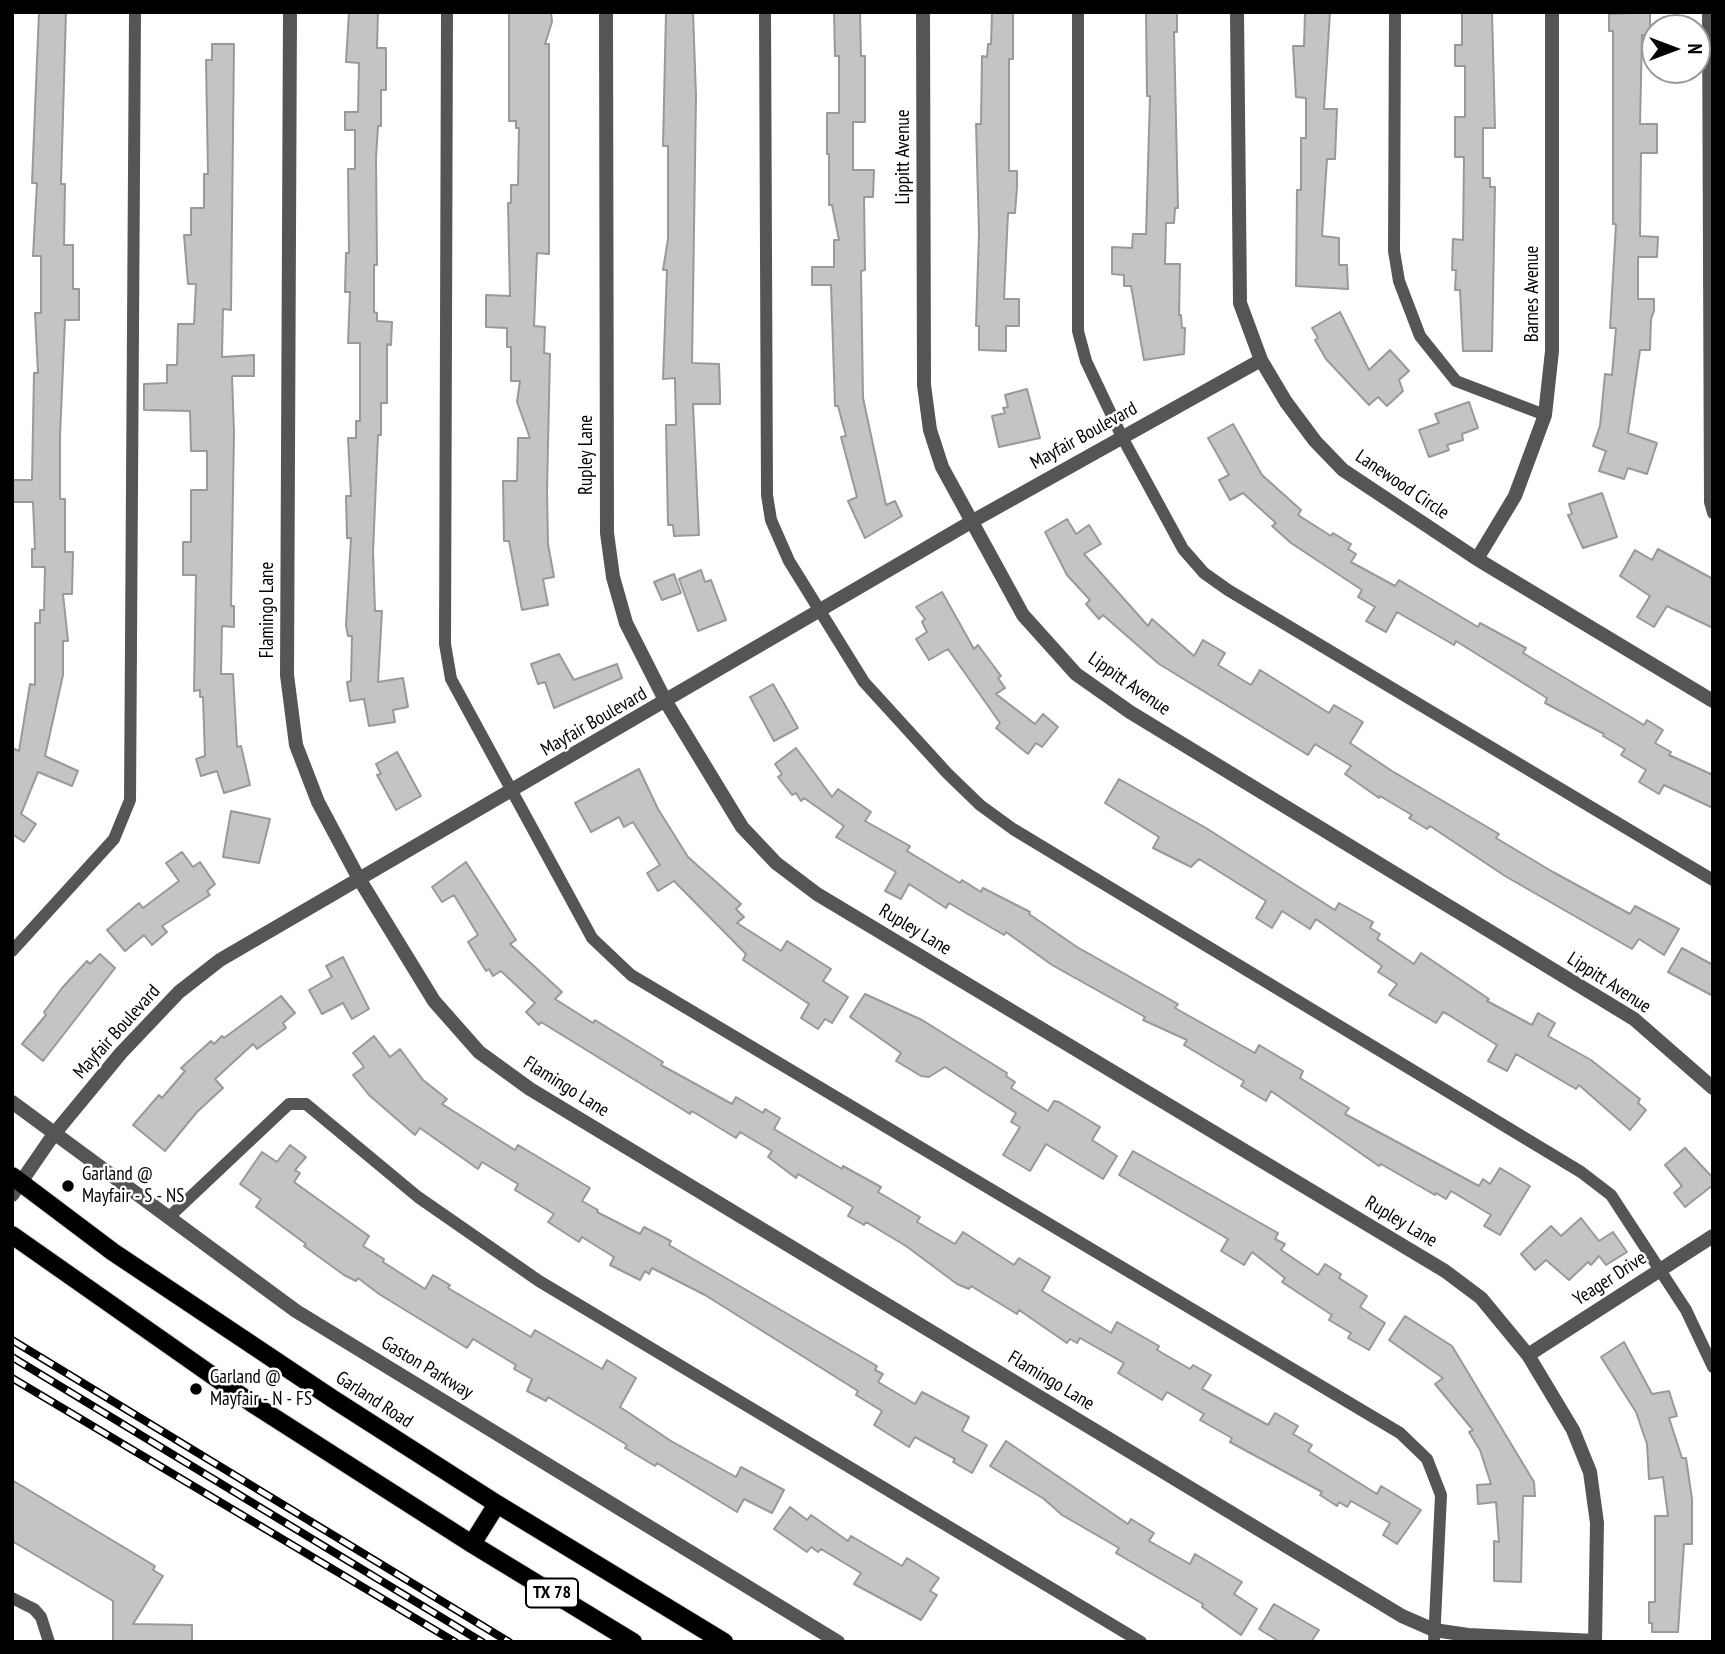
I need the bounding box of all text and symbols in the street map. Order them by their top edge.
north arrow [1641,14,1711,84]
text: N [1683,44,1707,54]
street label: Lippitt Avenue [893,109,915,205]
street label: Barnes Avenue [1522,246,1544,342]
street label: Mayfair Boulevard [1027,397,1141,475]
street label: Rupley Lane [576,415,598,495]
street label: Lanewood Circle [1351,445,1453,525]
street label: Flamingo Lane [257,562,279,658]
street label: Lippitt Avenue [1083,647,1175,721]
street label: Mayfair Boulevard [537,683,651,761]
street label: Rupley Lane [875,900,955,960]
street label: Lippitt Avenue [1563,948,1655,1018]
street label: Mayfair Boulevard [69,980,165,1084]
street label: Flamingo Lane [519,1052,613,1122]
place label: Garland @ Mayfair - S - NS [82,1164,184,1208]
marker: Garland @ Mayfair - S - NS [60,1178,76,1194]
street label: Rupley Lane [1361,1192,1441,1252]
street label: Yeager Drive [1569,1247,1651,1311]
street label: Gaston Parkway [377,1332,477,1404]
street label: Flamingo Lane [1004,1346,1098,1416]
place label: Garland @ Mayfair - N - FS [210,1367,312,1411]
street label: Garland Road [331,1367,417,1433]
marker: Garland @ Mayfair - N - FS [188,1381,204,1397]
road number: TX 78 [526,1578,578,1608]

